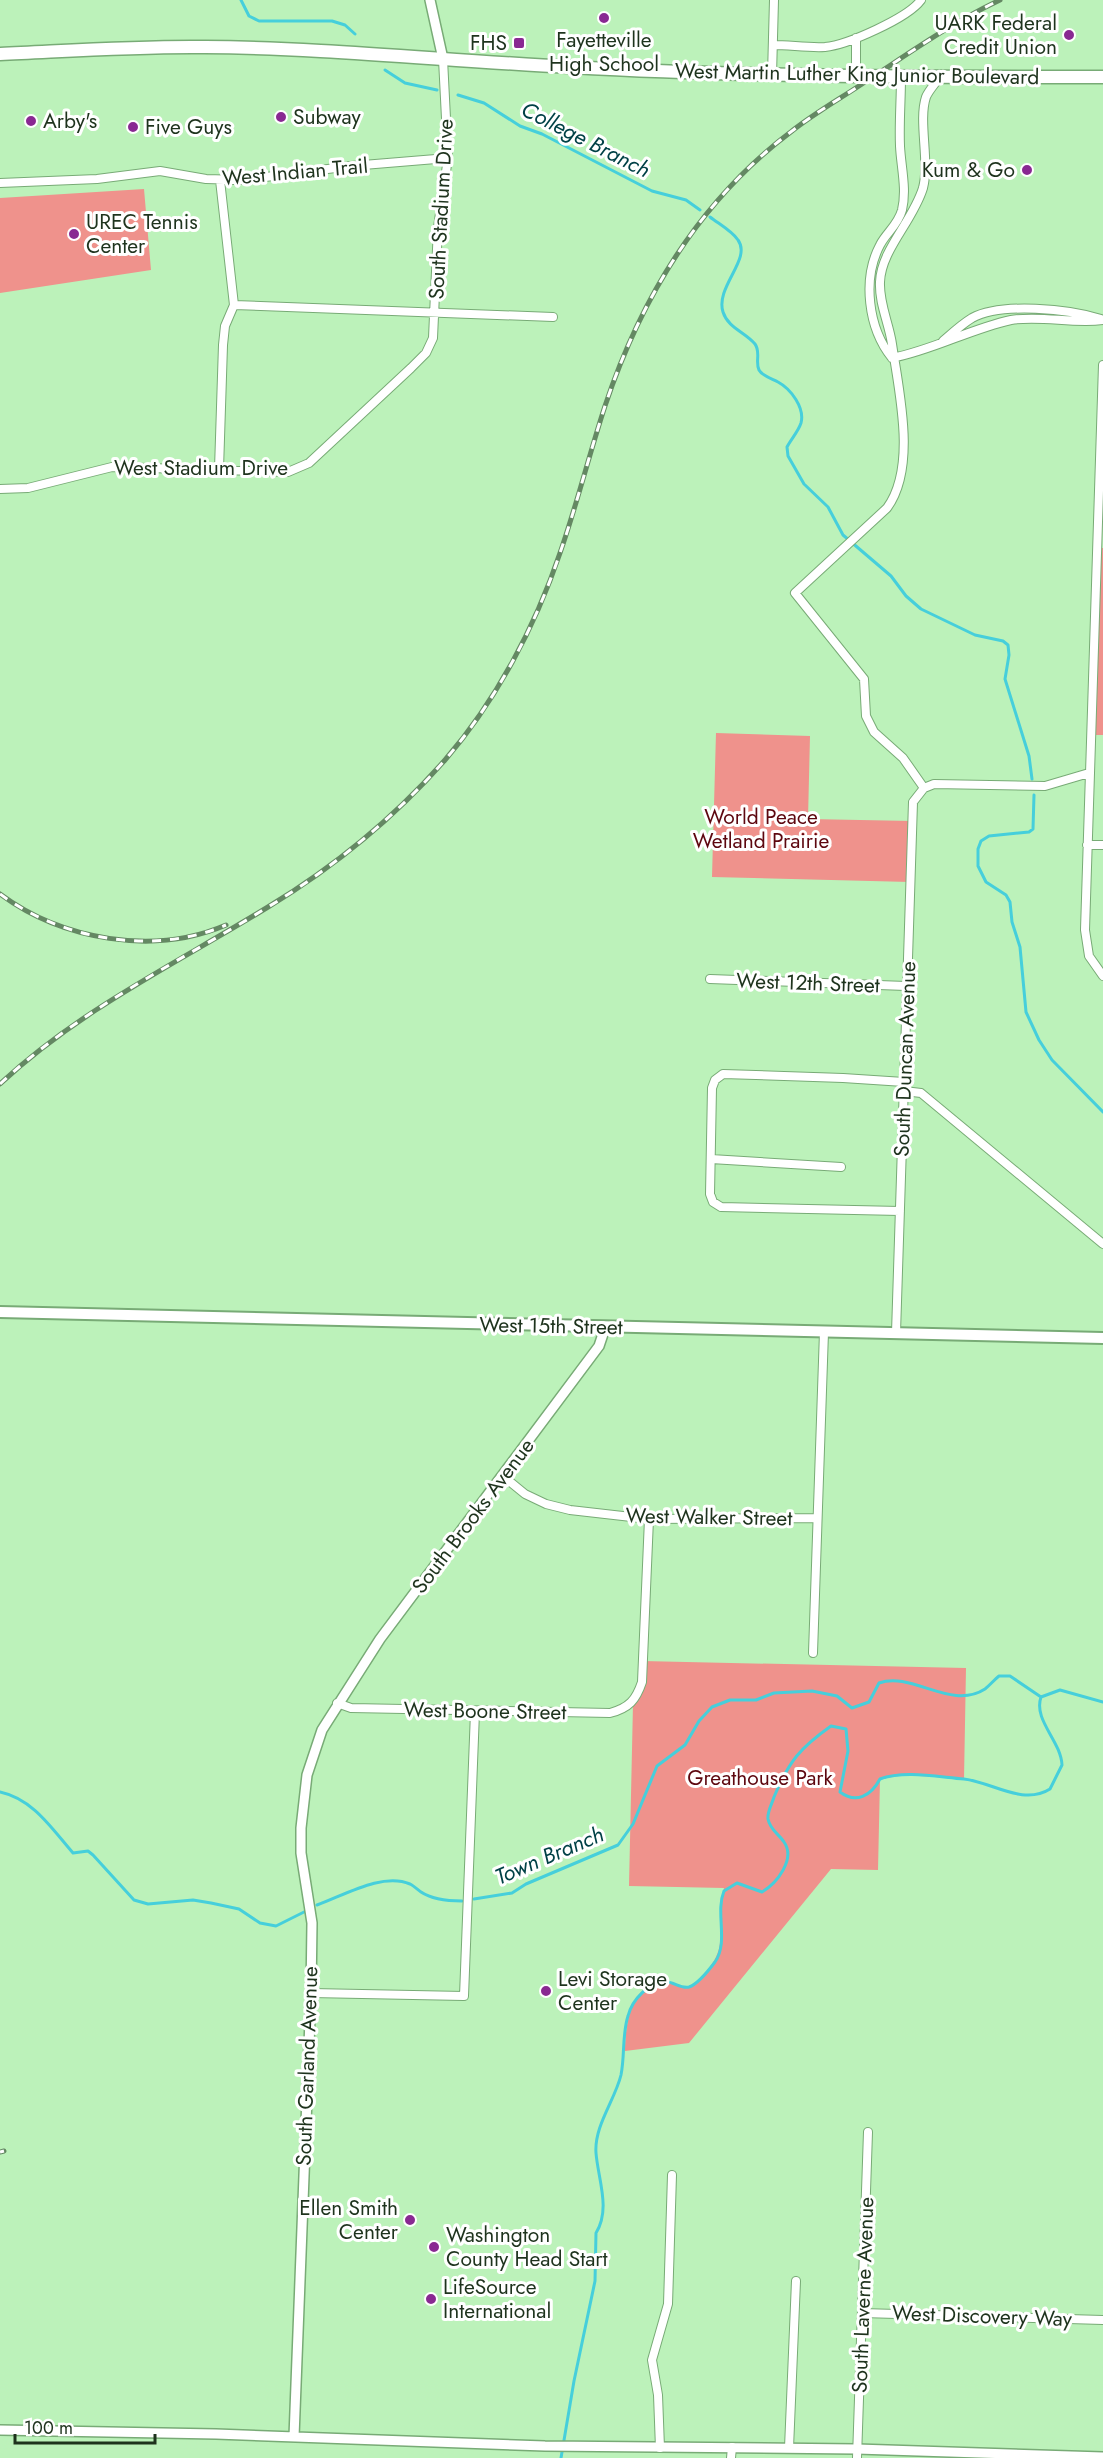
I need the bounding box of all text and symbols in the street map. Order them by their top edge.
place label: UARK Federal Credit Union [934,8,1057,62]
marker: Fayetteville High School [597,11,611,25]
place label: Fayetteville High School [549,25,659,79]
place label: FHS [470,28,507,58]
marker: UARK Federal Credit Union [1062,28,1076,42]
marker: FHS [512,36,526,50]
street label: West Martin Luther King Junior Boulevard [675,56,1039,92]
water label: College Branch [516,93,656,185]
place label: Subway [293,102,361,132]
place label: Arby's [43,106,97,136]
marker: Subway [274,110,288,124]
place label: Five Guys [145,112,232,142]
marker: Arby's [24,114,38,128]
street label: South Stadium Drive [421,118,461,300]
marker: Five Guys [126,120,140,134]
street label: West Indian Trail [221,151,369,193]
place label: Kum & Go [922,155,1015,185]
marker: Kum & Go [1020,163,1034,177]
place label: UREC Tennis Center [86,207,198,261]
marker: UREC Tennis Center [67,227,81,241]
street label: West Stadium Drive [114,453,288,483]
park label: World Peace Wetland Prairie [693,802,829,856]
street label: South Duncan Avenue [887,961,923,1157]
street label: West 12th Street [736,966,880,1000]
street label: West 15th Street [479,1310,623,1342]
street label: South Brooks Avenue [405,1432,541,1600]
street label: West Walker Street [625,1501,793,1533]
street label: West Boone Street [403,1695,567,1727]
park label: Greathouse Park [687,1763,834,1793]
water label: Town Branch [490,1818,608,1892]
place label: Levi Storage Center [558,1964,667,2018]
street label: South Garland Avenue [289,1966,325,2166]
marker: Levi Storage Center [539,1984,553,1998]
place label: Ellen Smith Center [299,2193,399,2247]
street label: South Laverne Avenue [845,2196,881,2394]
marker: Ellen Smith Center [403,2213,417,2227]
place label: Washington County Head Start [446,2220,608,2274]
marker: Washington County Head Start [427,2240,441,2254]
place label: LifeSource International [443,2272,551,2326]
marker: LifeSource International [424,2292,438,2306]
street label: West Discovery Way [891,2298,1073,2334]
scale bar [15,2407,154,2445]
text: 100 m [24,2415,73,2441]

